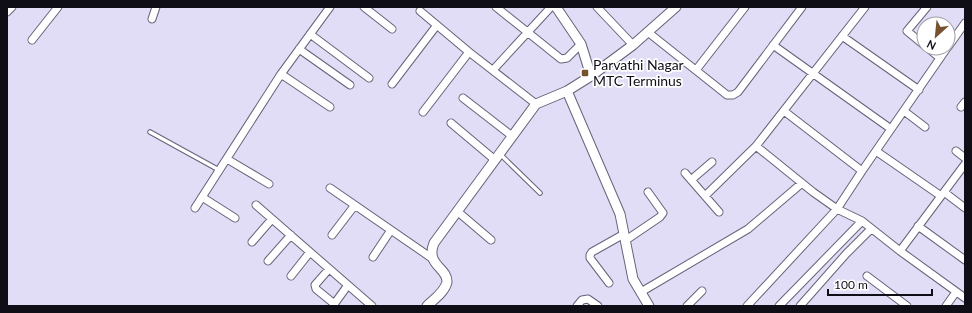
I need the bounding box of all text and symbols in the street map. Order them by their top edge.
north arrow [916,16,956,56]
text: N [925,38,938,53]
place label: Parvathi Nagar MTC Terminus [593,56,684,89]
marker: Parvathi Nagar MTC Terminus [580,68,590,78]
scale bar [828,271,932,297]
text: 100 m [834,277,868,292]

